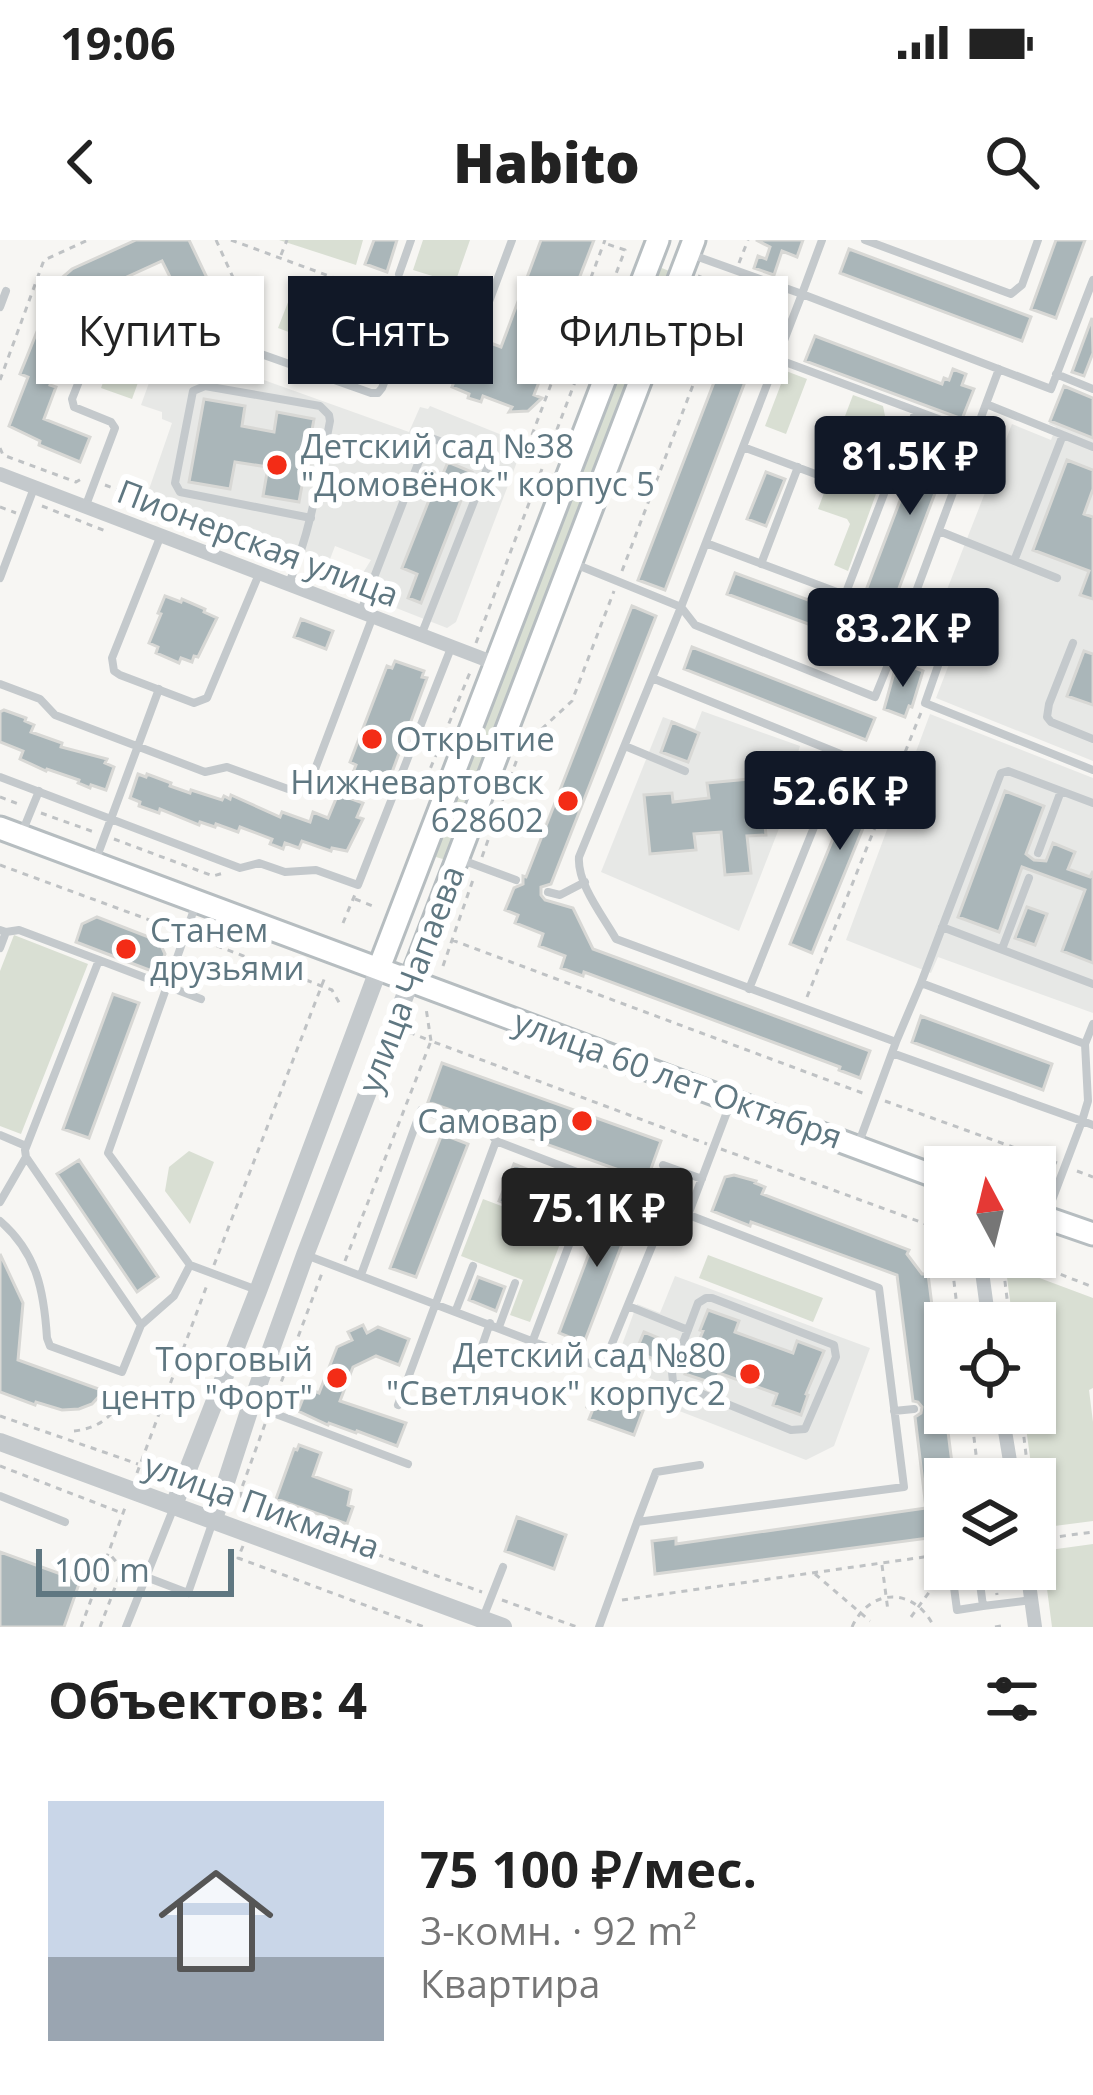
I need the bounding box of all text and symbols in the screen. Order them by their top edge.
text: 19:06 [60,12,176,73]
text: Habito [453,125,640,199]
icon: back [48,129,114,195]
icon: search [979,129,1045,195]
chip: Купить [36,276,264,384]
chip: Снять [288,276,493,384]
chip: Фильтры [517,276,788,384]
pin: 81.5K ₽ [799,416,1021,518]
place label: Детский сад №38 "Домовёнок" корпус 5 [301,423,655,506]
text: 81.5K ₽ [842,428,978,481]
marker: Детский сад №38 "Домовёнок" корпус 5 [264,452,290,478]
street label: Пионерская улица [111,468,405,617]
pin: 83.2K ₽ [792,588,1014,690]
text: 83.2K ₽ [835,600,971,653]
place label: Открытие [396,716,555,761]
marker: Открытие [359,726,385,752]
pin: 52.6K ₽ [729,751,951,853]
place label: Нижневартовск 628602 [290,759,544,842]
text: 52.6K ₽ [772,763,908,816]
marker: Нижневартовск 628602 [555,788,581,814]
street label: улица Чапаева [347,859,475,1099]
place label: Станем друзьями [150,907,305,990]
marker: Станем друзьями [113,936,139,962]
street label: улица 60 лет Октября [508,998,849,1159]
place label: Самовар [417,1098,558,1143]
marker: Самовар [569,1108,595,1134]
north arrow [924,1146,1056,1278]
map controls [924,1146,1056,1590]
pin: 75.1K ₽ [486,1168,708,1270]
text: 75.1K ₽ [529,1180,665,1233]
button: locate [924,1302,1056,1434]
place label: Детский сад №80 "Светлячок" корпус 2 [386,1332,726,1415]
place label: Торговый центр "Форт" [100,1336,313,1419]
marker: Детский сад №80 "Светлячок" корпус 2 [737,1361,763,1387]
marker: Торговый центр "Форт" [324,1365,350,1391]
street label: улица Пикмана [138,1442,386,1569]
button: layers [924,1458,1056,1590]
scale bar [36,1543,234,1596]
text: 100 m [54,1547,150,1592]
text: Объектов: 4 [48,1664,367,1734]
icon: filters [979,1666,1045,1732]
text: 75 100 ₽/мес. [420,1833,757,1903]
icon: home [144,1849,288,1993]
text: 3-комн. · 92 m² [420,1903,697,1956]
text: Квартира [420,1956,600,2009]

